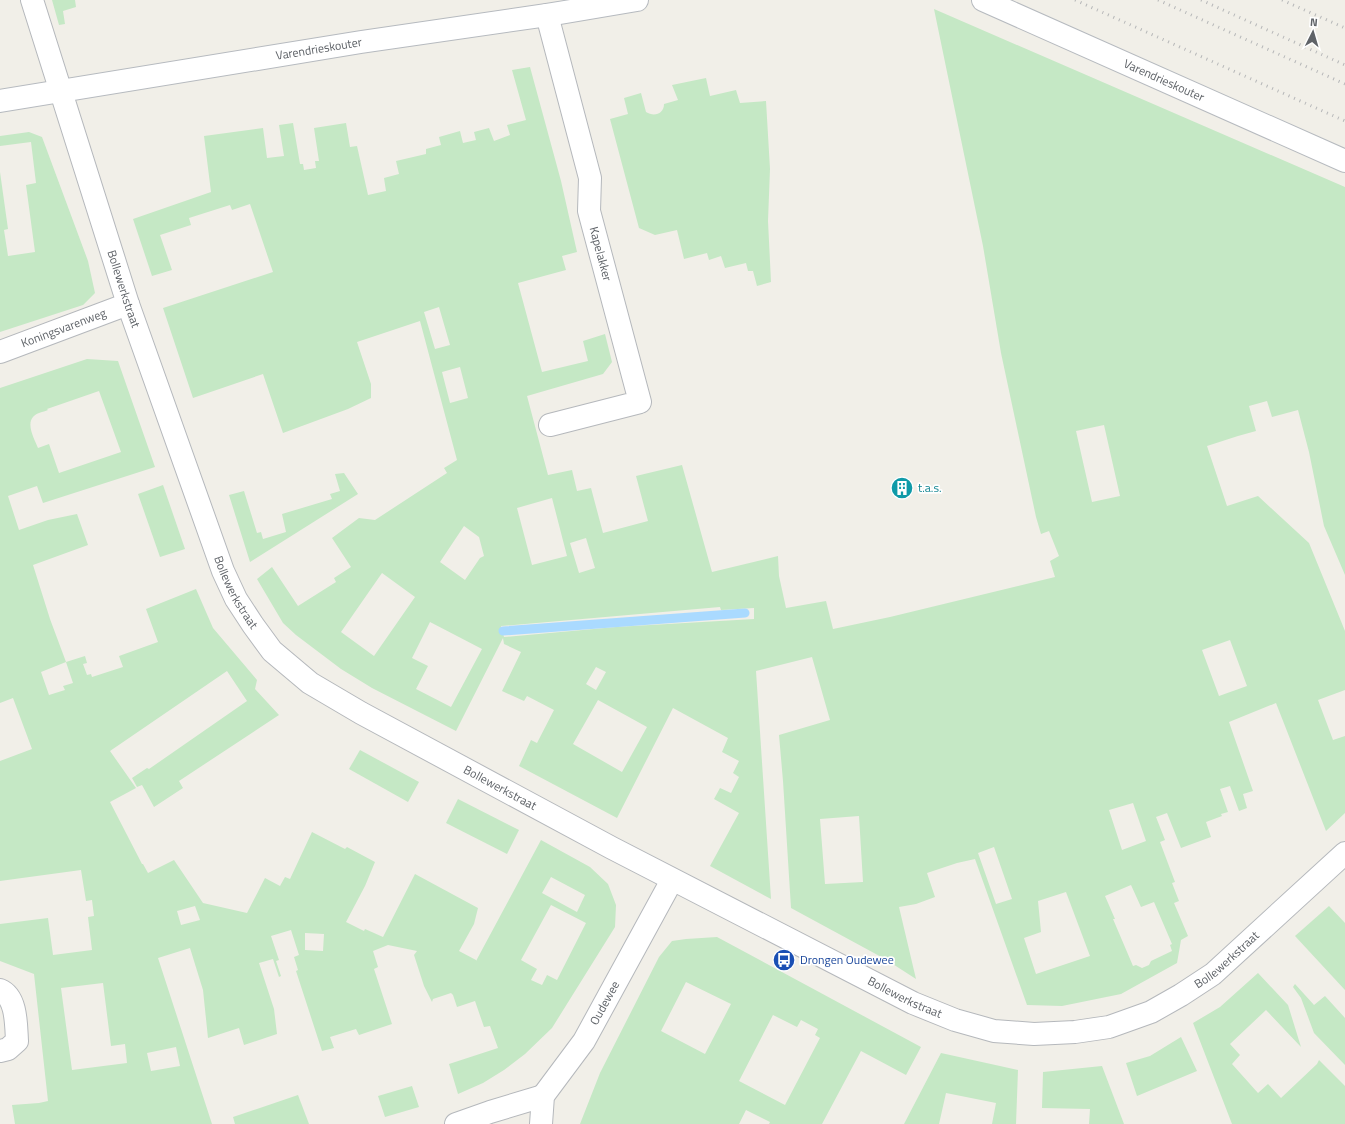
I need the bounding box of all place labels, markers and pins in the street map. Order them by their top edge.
building icon: t.a.s. [889,475,915,501]
place label: t.a.s. [918,478,942,497]
bus stop icon: Drongen Oudewee [771,947,797,973]
place label: Drongen Oudewee [800,950,894,969]

